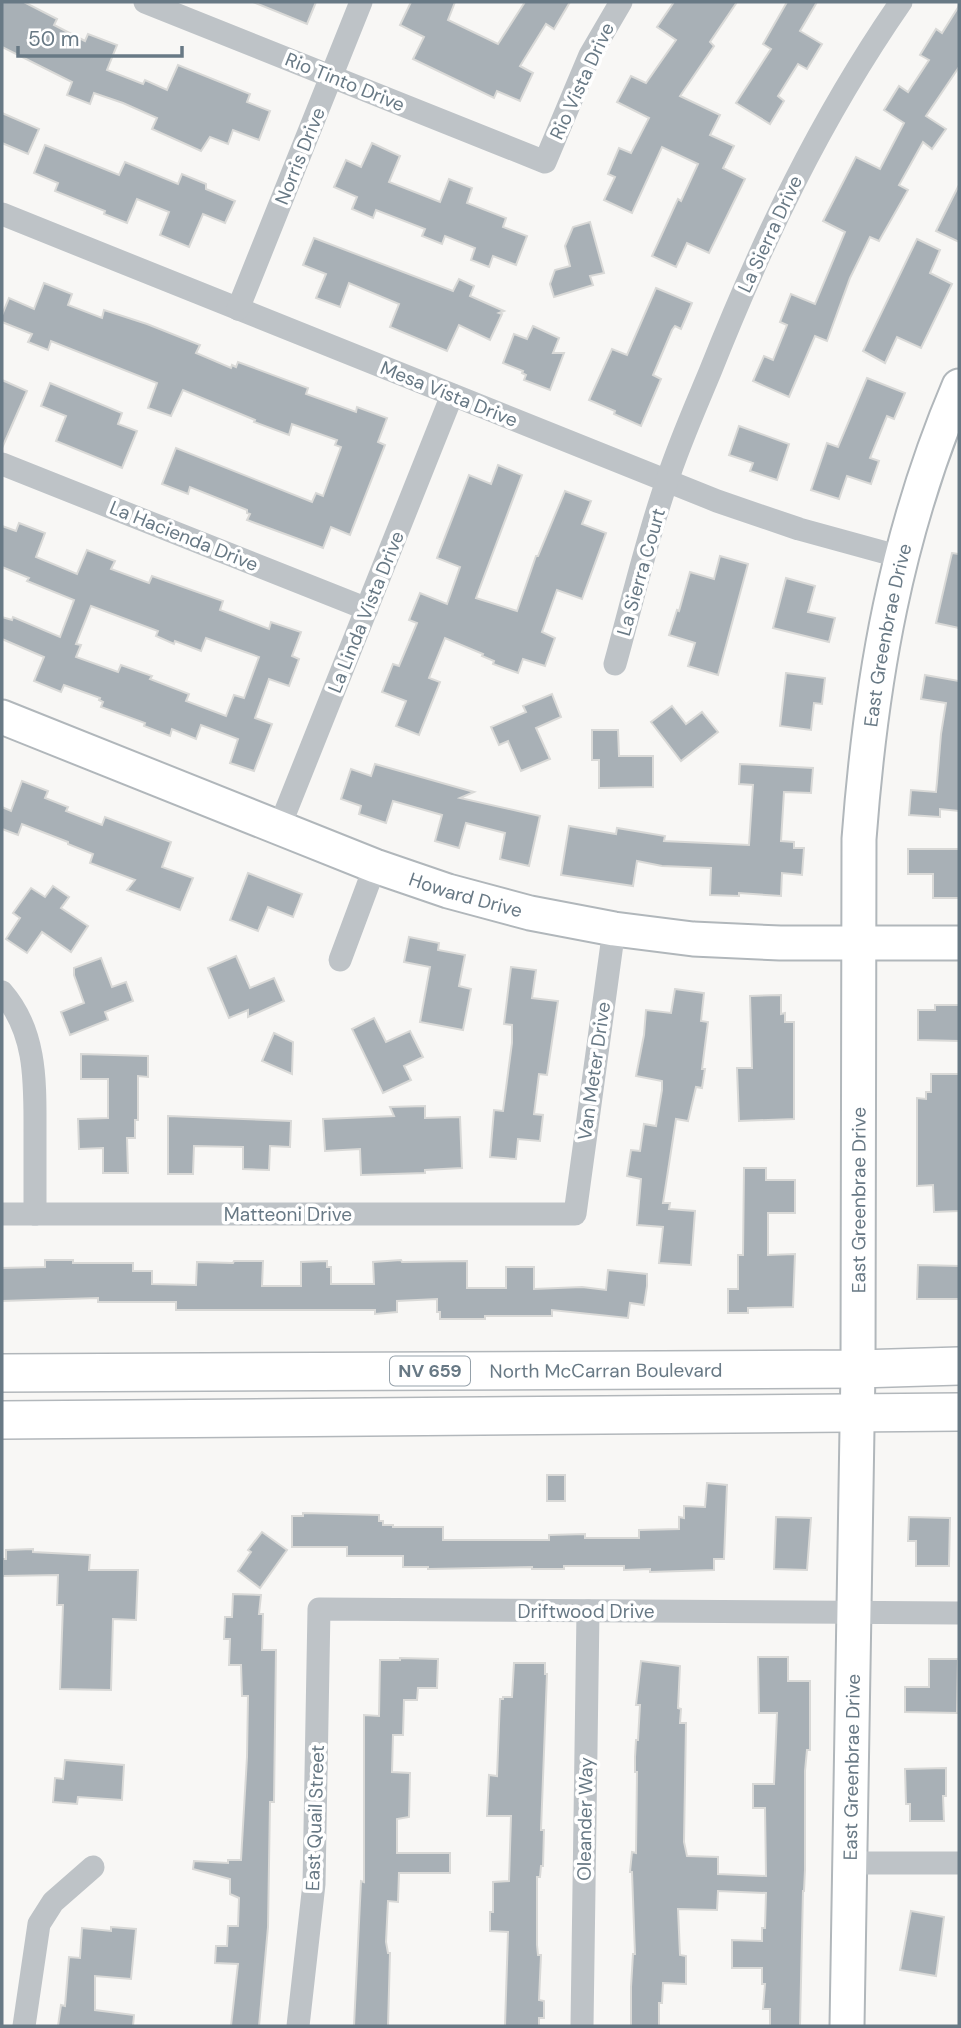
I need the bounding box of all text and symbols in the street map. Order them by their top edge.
scale bar [18,14,182,58]
street label: Rio Vista Drive [544,18,620,144]
text: 50 m [28,25,79,53]
street label: Rio Tinto Drive [282,47,408,117]
street label: Norris Drive [269,104,331,208]
street label: La Sierra Drive [732,172,808,296]
street label: Mesa Vista Drive [377,355,521,433]
street label: La Hacienda Drive [106,495,262,577]
street label: La Sierra Court [611,505,671,639]
street label: La Linda Vista Drive [322,527,410,697]
street label: East Greenbrae Drive [858,541,917,729]
street label: Howard Drive [406,866,525,923]
street label: Van Meter Drive [572,1000,616,1142]
street label: East Greenbrae Drive [846,1107,871,1293]
street label: Matteoni Drive [224,1202,352,1227]
road number: NV 659 [390,1356,470,1386]
street label: North McCarran Boulevard [489,1357,723,1383]
street label: Driftwood Drive [517,1599,655,1624]
street label: East Greenbrae Drive [837,1674,865,1860]
street label: East Quail Street [300,1744,330,1892]
street label: Oleander Way [571,1756,599,1881]

